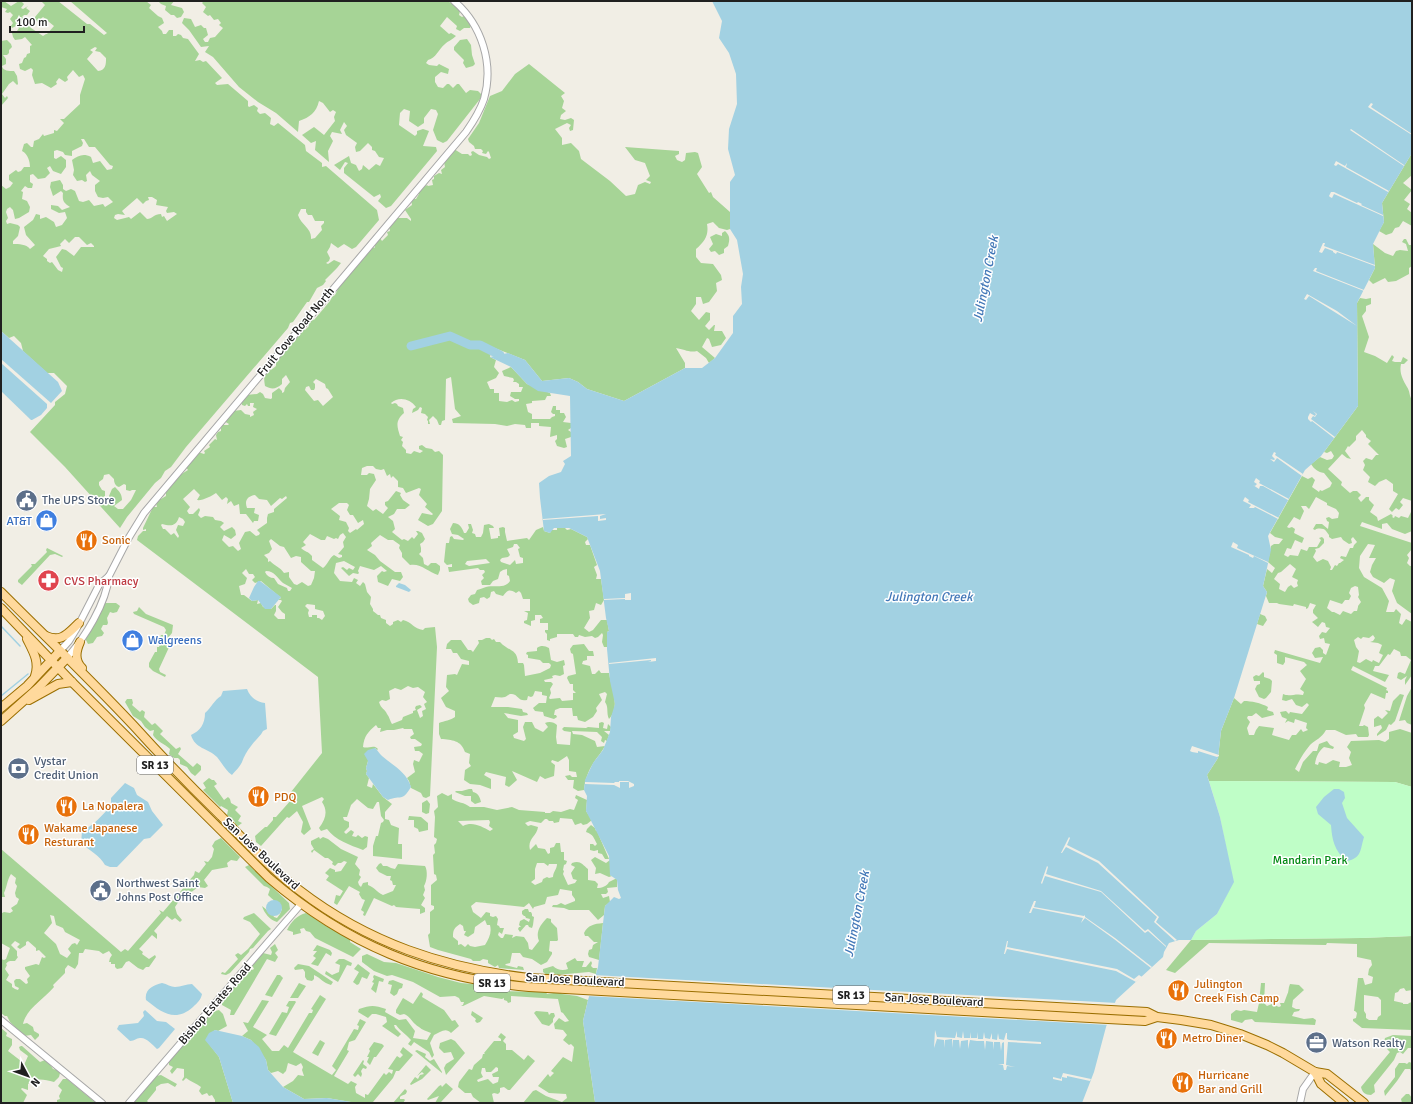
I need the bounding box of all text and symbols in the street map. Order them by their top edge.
scale bar [10,8,84,34]
text: 100 m [16,15,48,30]
water label: Julington Creek [970,233,1002,323]
street label: Fruit Cove Road North [254,284,338,380]
public building icon: The UPS Store [13,487,39,513]
place label: The UPS Store [42,493,114,508]
shop icon: AT&T [34,508,60,534]
place label: AT&T [7,514,32,529]
restaurant icon: Sonic [74,527,100,553]
place label: Sonic [102,533,131,548]
pharmacy icon: CVS Pharmacy [36,568,62,594]
place label: CVS Pharmacy [64,574,139,589]
water label: Julington Creek [885,589,974,605]
shop icon: Walgreens [120,627,146,653]
place label: Walgreens [148,633,202,648]
place label: Vystar Credit Union [34,754,98,783]
bank icon: Vystar Credit Union [6,755,32,781]
road number: SR 13 [137,756,173,774]
restaurant icon: PDQ [246,784,272,810]
place label: PDQ [274,790,297,805]
restaurant icon: La Nopalera [53,793,79,819]
place label: La Nopalera [82,799,144,814]
street label: San Jose Boulevard [220,815,302,893]
place label: Wakame Japanese Resturant [44,821,138,850]
restaurant icon: Wakame Japanese Resturant [16,822,42,848]
park label: Mandarin Park [1273,853,1347,868]
water label: Julington Creek [841,868,873,958]
place label: Northwest Saint Johns Post Office [116,876,204,905]
public building icon: Northwest Saint Johns Post Office [87,877,113,903]
street label: Bishop Estates Road [175,960,255,1048]
street label: San Jose Boulevard [525,970,625,990]
road number: SR 13 [474,974,510,992]
place label: Julington Creek Fish Camp [1194,977,1279,1006]
restaurant icon: Julington Creek Fish Camp [1165,978,1191,1004]
road number: SR 13 [833,986,869,1004]
street label: San Jose Boulevard [884,990,984,1010]
restaurant icon: Metro Diner [1153,1025,1179,1051]
office icon: Watson Realty [1304,1030,1330,1056]
place label: Metro Diner [1182,1031,1244,1046]
place label: Watson Realty [1332,1036,1405,1051]
north arrow [8,1056,48,1096]
place label: Hurricane Bar and Grill [1198,1068,1263,1097]
restaurant icon: Hurricane Bar and Grill [1170,1069,1196,1095]
text: N [28,1075,43,1089]

